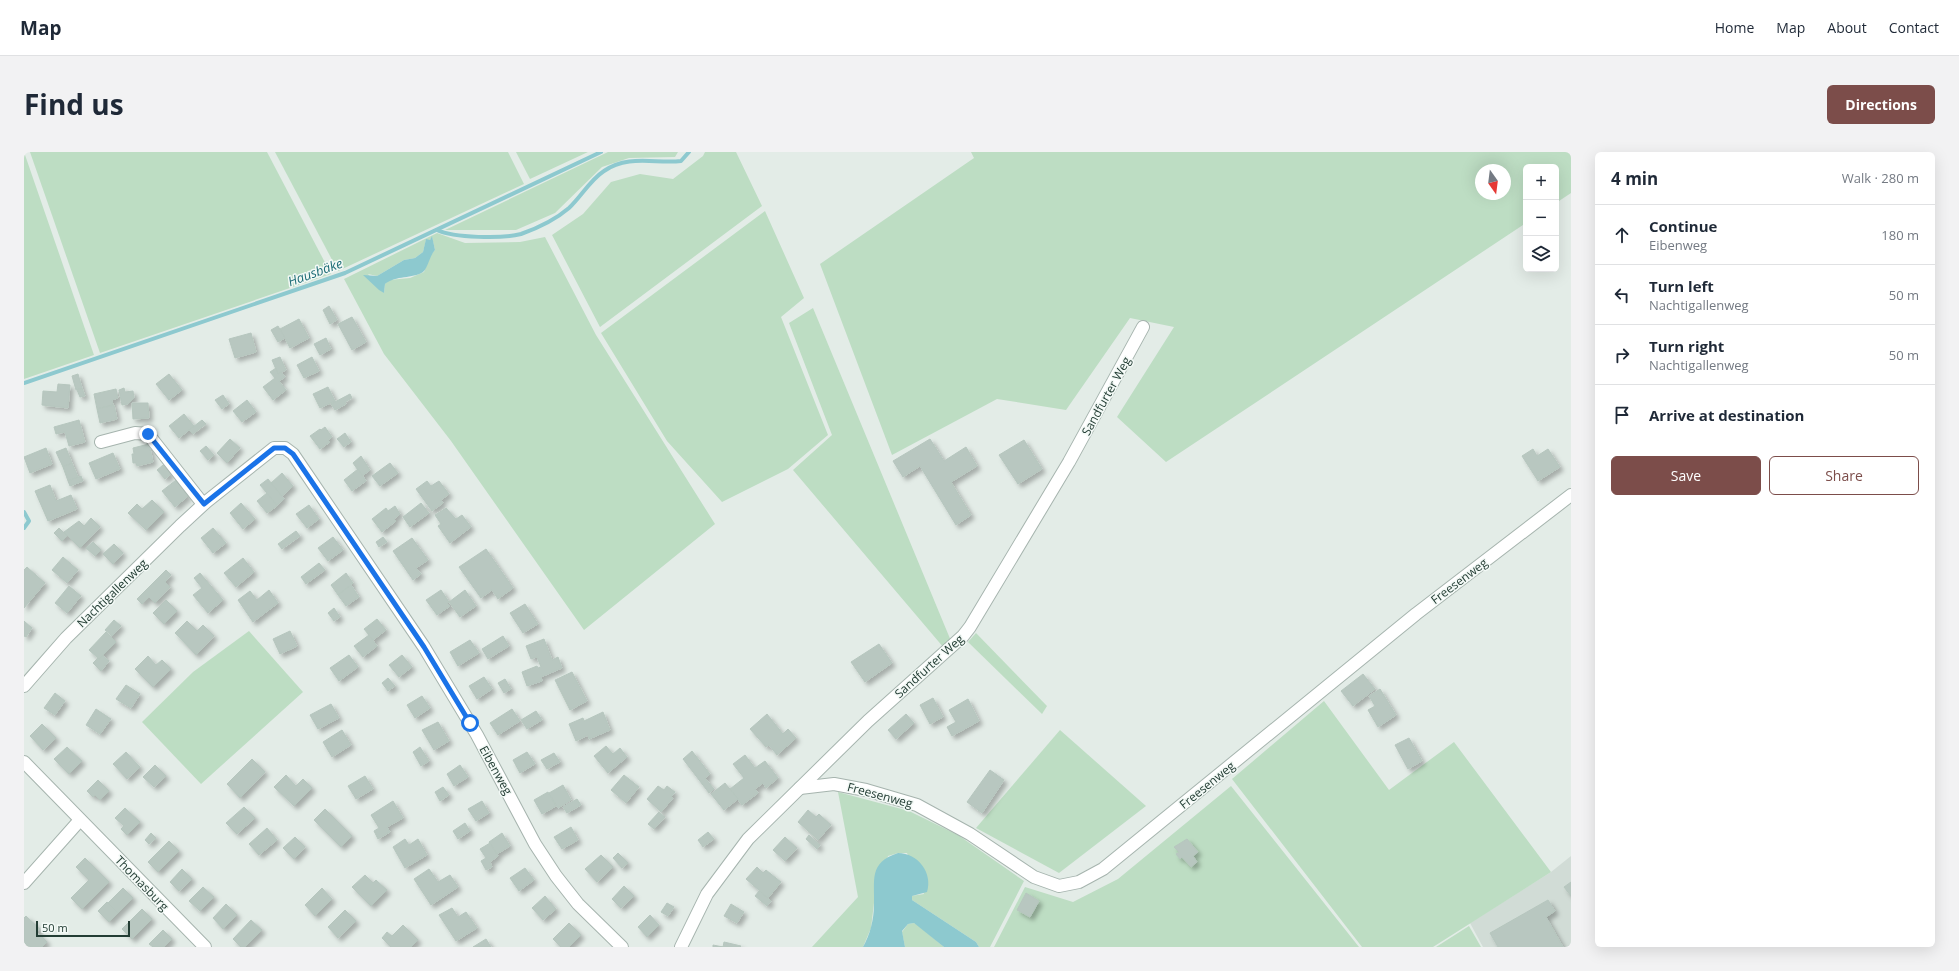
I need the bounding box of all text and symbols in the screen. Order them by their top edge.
text: Map [20,15,61,41]
text: Home [1715,18,1754,37]
text: Map [1776,18,1805,37]
text: About [1827,18,1867,37]
text: Contact [1889,18,1939,37]
text: Find us [24,85,124,123]
button: Directions [1827,85,1935,124]
north arrow [1475,164,1511,200]
map controls [1523,164,1559,272]
button: + [1523,164,1559,200]
text: 4 min [1611,167,1658,190]
text: Walk · 280 m [1842,169,1919,187]
button: − [1523,200,1559,236]
text: Continue [1649,216,1717,236]
icon: ahead [1611,224,1633,246]
text: 180 m [1881,226,1919,244]
button: layers [1523,236,1559,272]
text: Eibenweg [1649,236,1707,254]
water label: Hausbäke [285,254,345,290]
text: Turn left [1649,276,1714,296]
icon: left [1611,284,1633,306]
text: 50 m [1889,286,1919,304]
text: Nachtigallenweg [1649,296,1749,314]
text: Turn right [1649,336,1724,356]
icon: right [1611,344,1633,366]
text: 50 m [1889,346,1919,364]
street label: Sandfurter Weg [1077,353,1135,438]
text: Nachtigallenweg [1649,356,1749,374]
icon: arrive [1611,404,1633,426]
text: Arrive at destination [1649,405,1804,425]
route end [139,425,157,443]
button: Save [1611,456,1761,495]
button: Share [1769,456,1919,495]
street label: Freesenweg [1427,554,1491,608]
street label: Nachtigallenweg [73,555,151,631]
street label: Sandfurter Weg [891,630,968,702]
route start [461,714,479,732]
street label: Eibenweg [476,742,517,798]
street label: Freesenweg [1176,757,1239,813]
street label: Freesenweg [845,778,915,812]
street label: Thomasburg [111,852,173,915]
scale bar [36,919,130,938]
text: 50 m [42,920,68,935]

